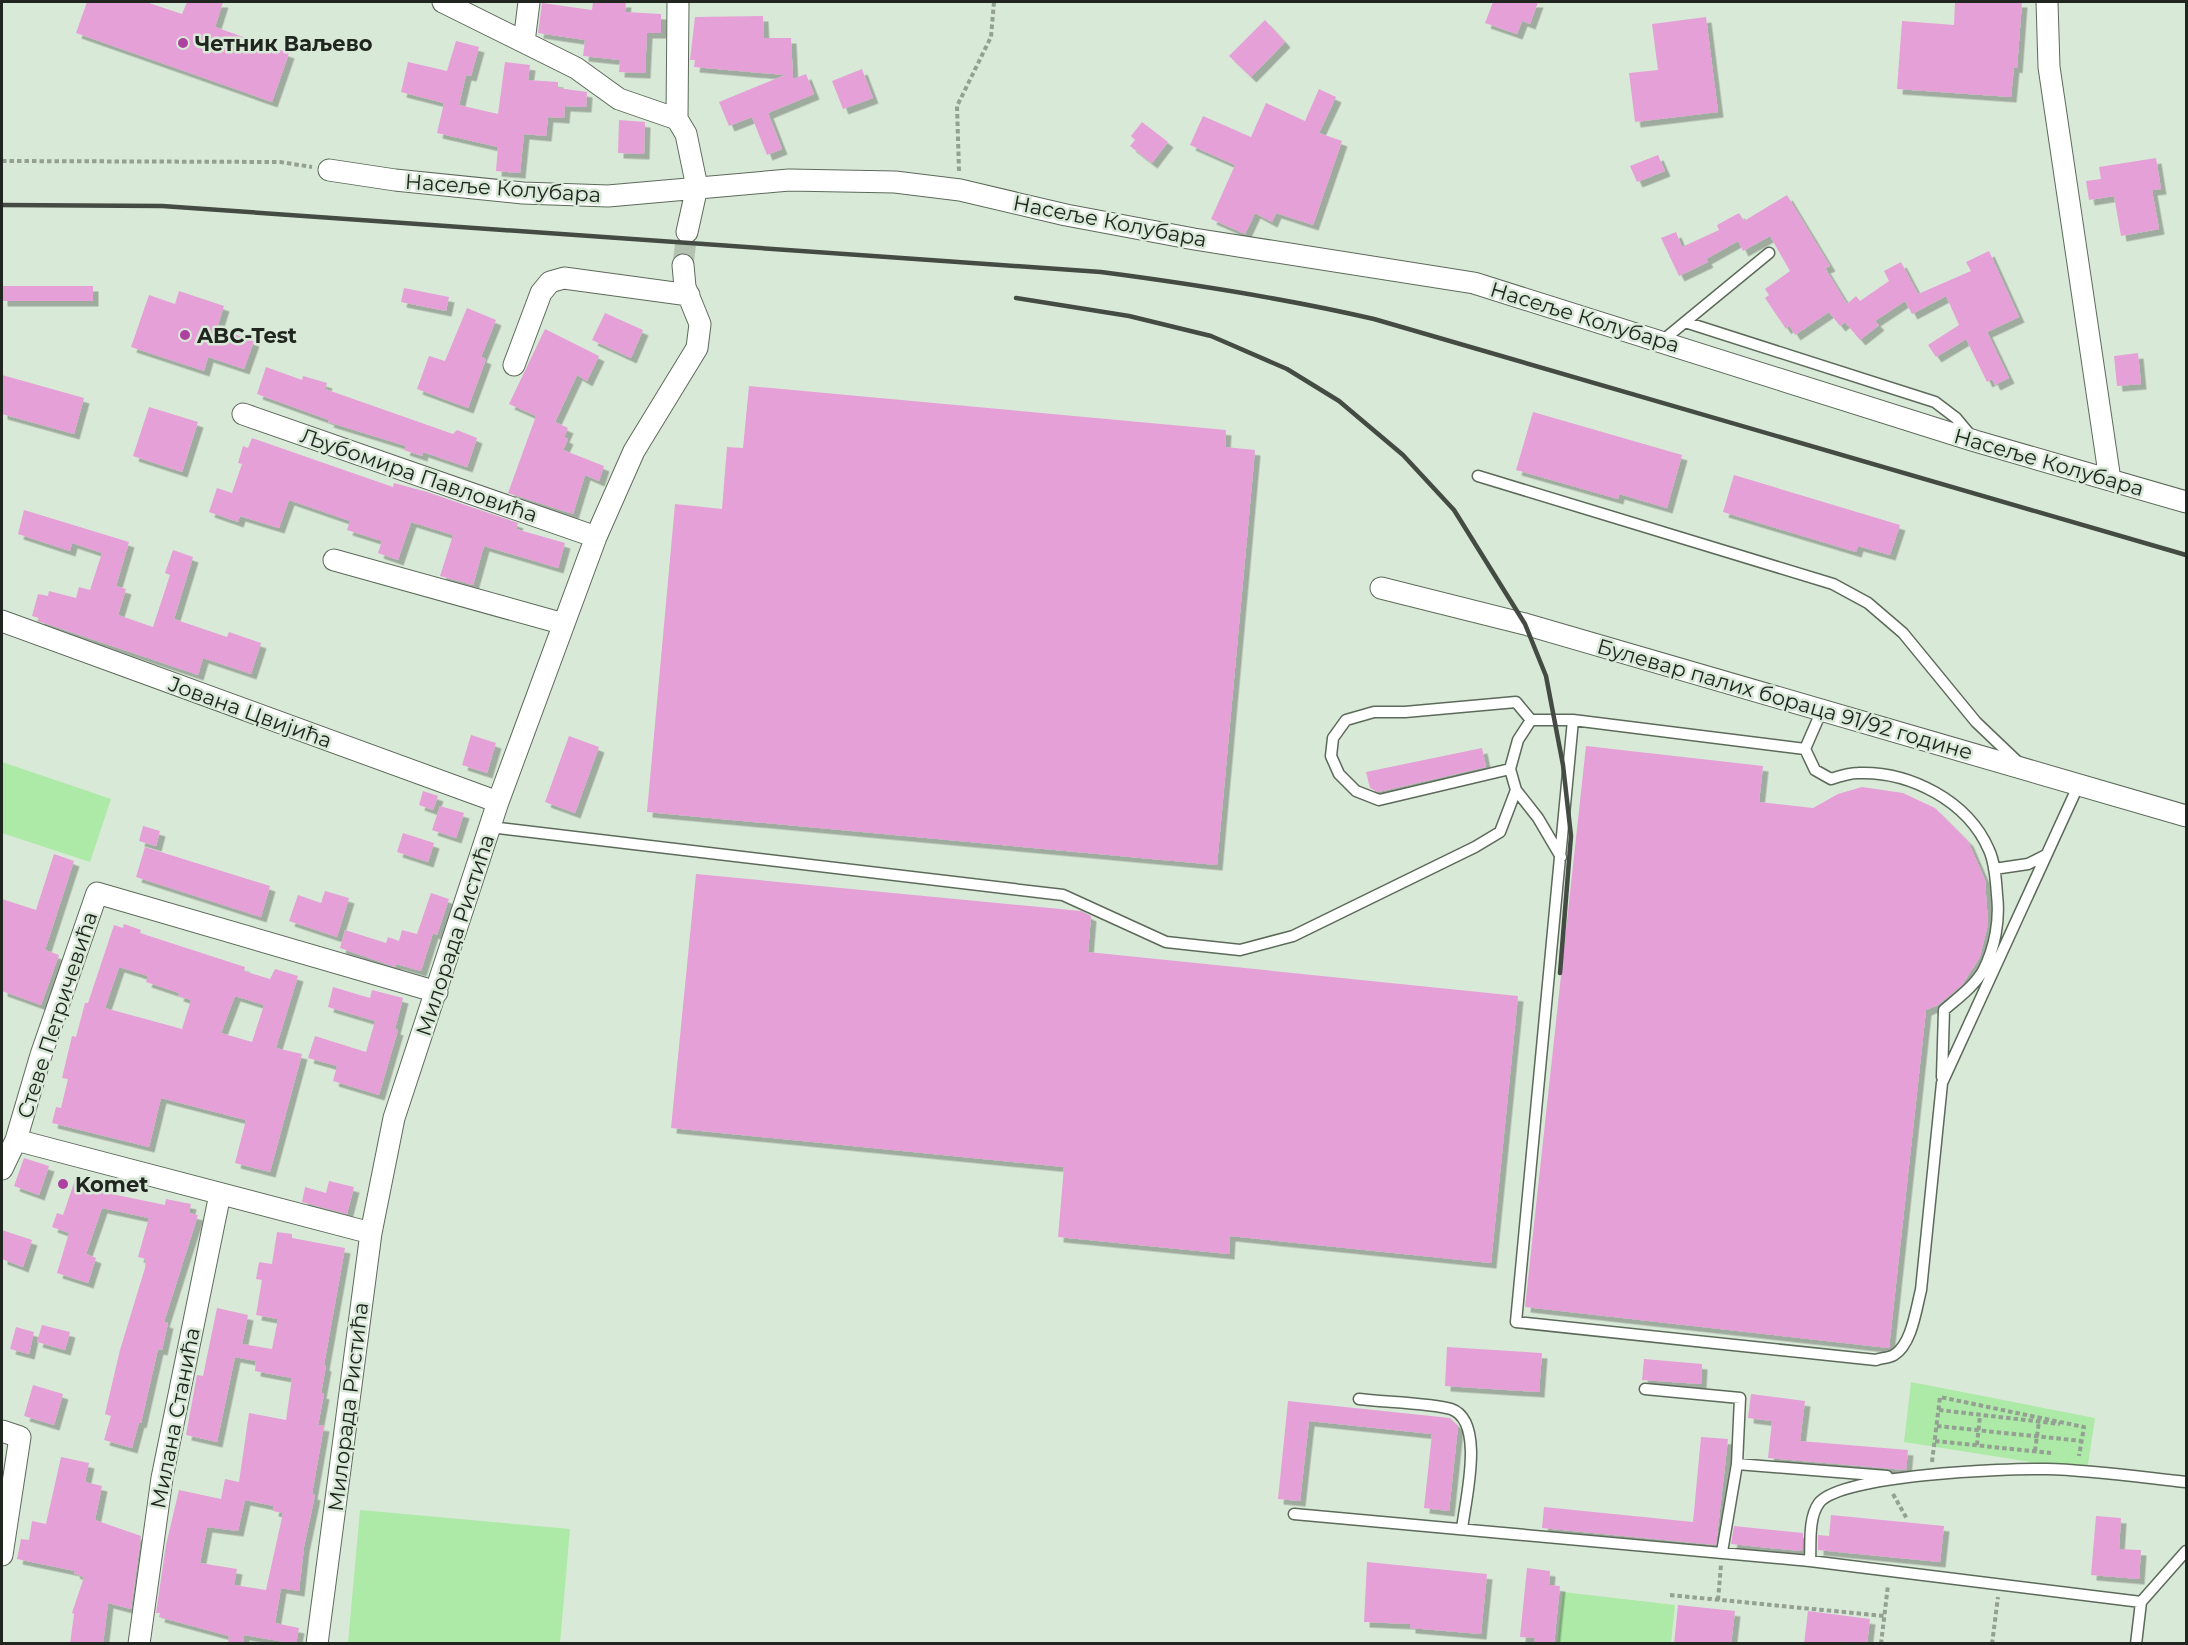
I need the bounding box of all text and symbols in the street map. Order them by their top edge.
place label: Четник Ваљево [195,31,373,56]
marker: Четник Ваљево [176,36,190,50]
street label: Насеље Колубара [404,169,602,207]
street label: Насеље Колубара [1011,190,1209,252]
street label: Насеље Колубара [1487,276,1683,358]
place label: ABC-Test [196,323,297,348]
marker: ABC-Test [178,328,192,342]
street label: Љубомира Павловића [297,423,541,527]
street label: Насеље Колубара [1951,423,2147,501]
street label: Булевар палих бораца 91/92 године [1594,633,1976,765]
street label: Јована Цвијића [165,671,335,753]
street label: Милорада Ристића [411,831,499,1039]
street label: Стеве Петричевића [12,908,102,1122]
place label: Komet [75,1172,148,1197]
marker: Komet [56,1177,70,1191]
street label: Милорада Ристића [323,1301,373,1513]
street label: Милана Станића [145,1325,205,1511]

